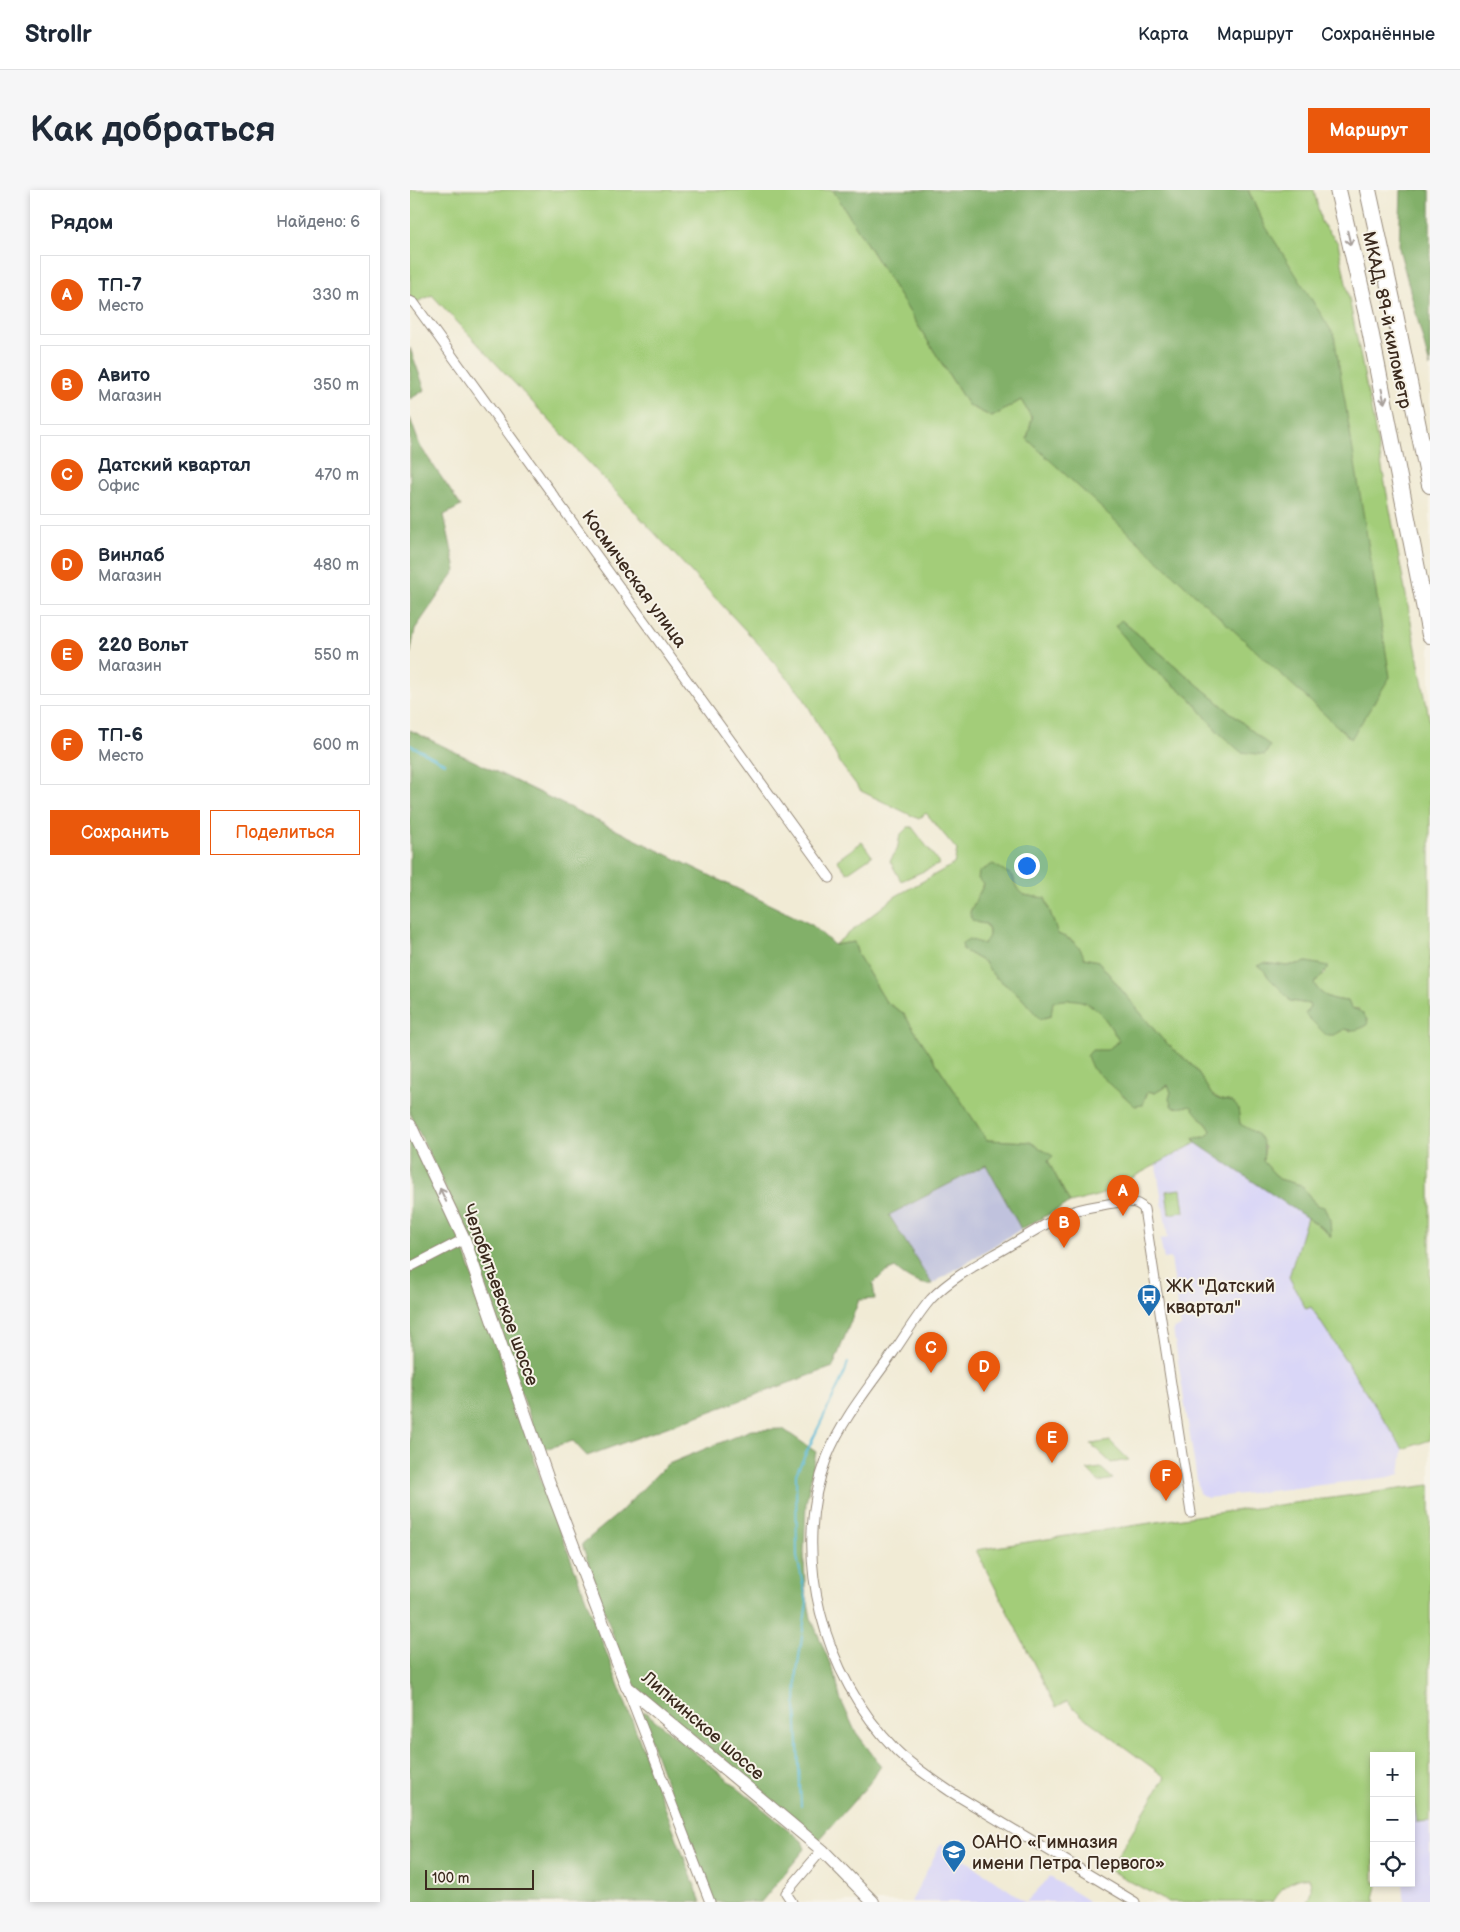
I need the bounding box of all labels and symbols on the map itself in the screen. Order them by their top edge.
one-way arrow [1345,229,1354,245]
street label: МКАД, 89-й километр [1358,229,1416,411]
one-way arrow [1379,388,1388,404]
street label: Космическая улица [577,506,691,652]
your location [1014,853,1040,879]
pin: A [1107,1175,1139,1216]
one-way arrow [438,1188,447,1203]
street label: Челобитьевское шоссе [457,1201,543,1389]
pin: B [1048,1207,1080,1248]
place label: ЖК "Датский квартал" [1166,1276,1275,1318]
bus stop icon: ЖК "Датский квартал" [1136,1283,1162,1317]
pin: C [915,1332,947,1373]
pin: D [968,1351,1000,1392]
pin: E [1036,1422,1068,1463]
pin: F [1150,1460,1182,1501]
street label: Липкинское шоссе [637,1667,768,1785]
place label: ОАНО «Гимназия имени Петра Первого» [972,1832,1165,1874]
school or university icon: ОАНО «Гимназия имени Петра Первого» [941,1839,967,1873]
scale bar [425,1867,534,1890]

